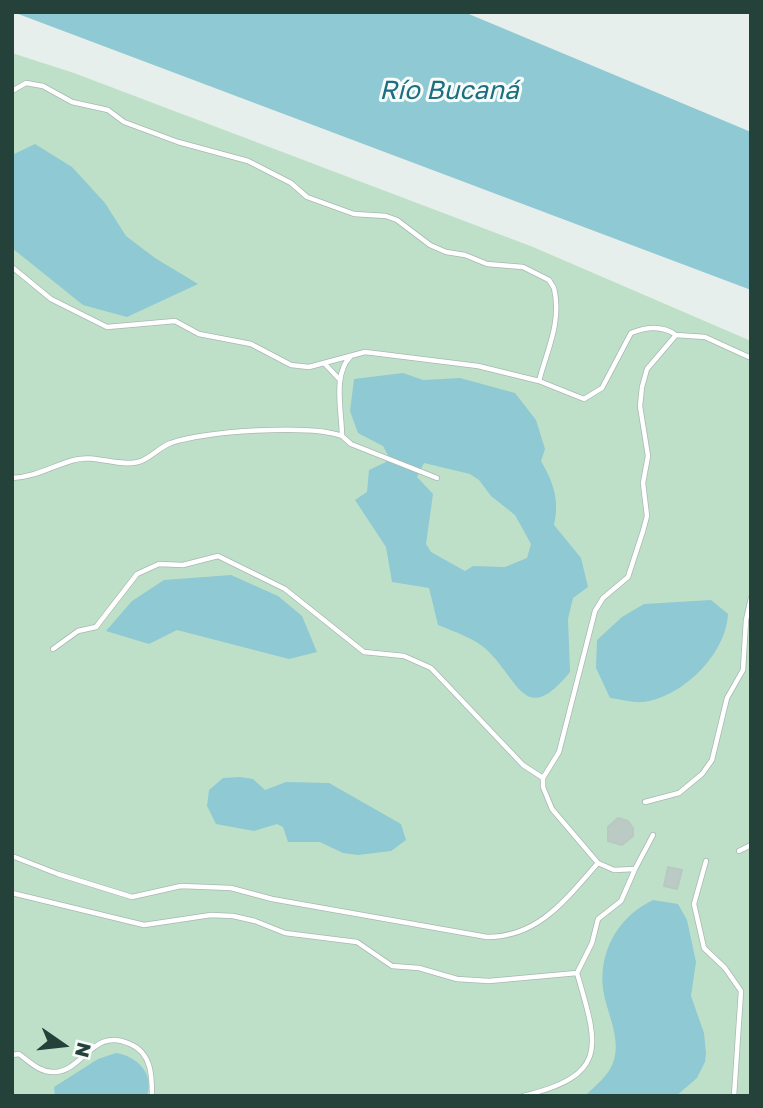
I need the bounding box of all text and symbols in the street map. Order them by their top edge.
water label: Río Bucaná [379,75,519,107]
north arrow [28,1010,98,1080]
text: N [71,1040,97,1060]

